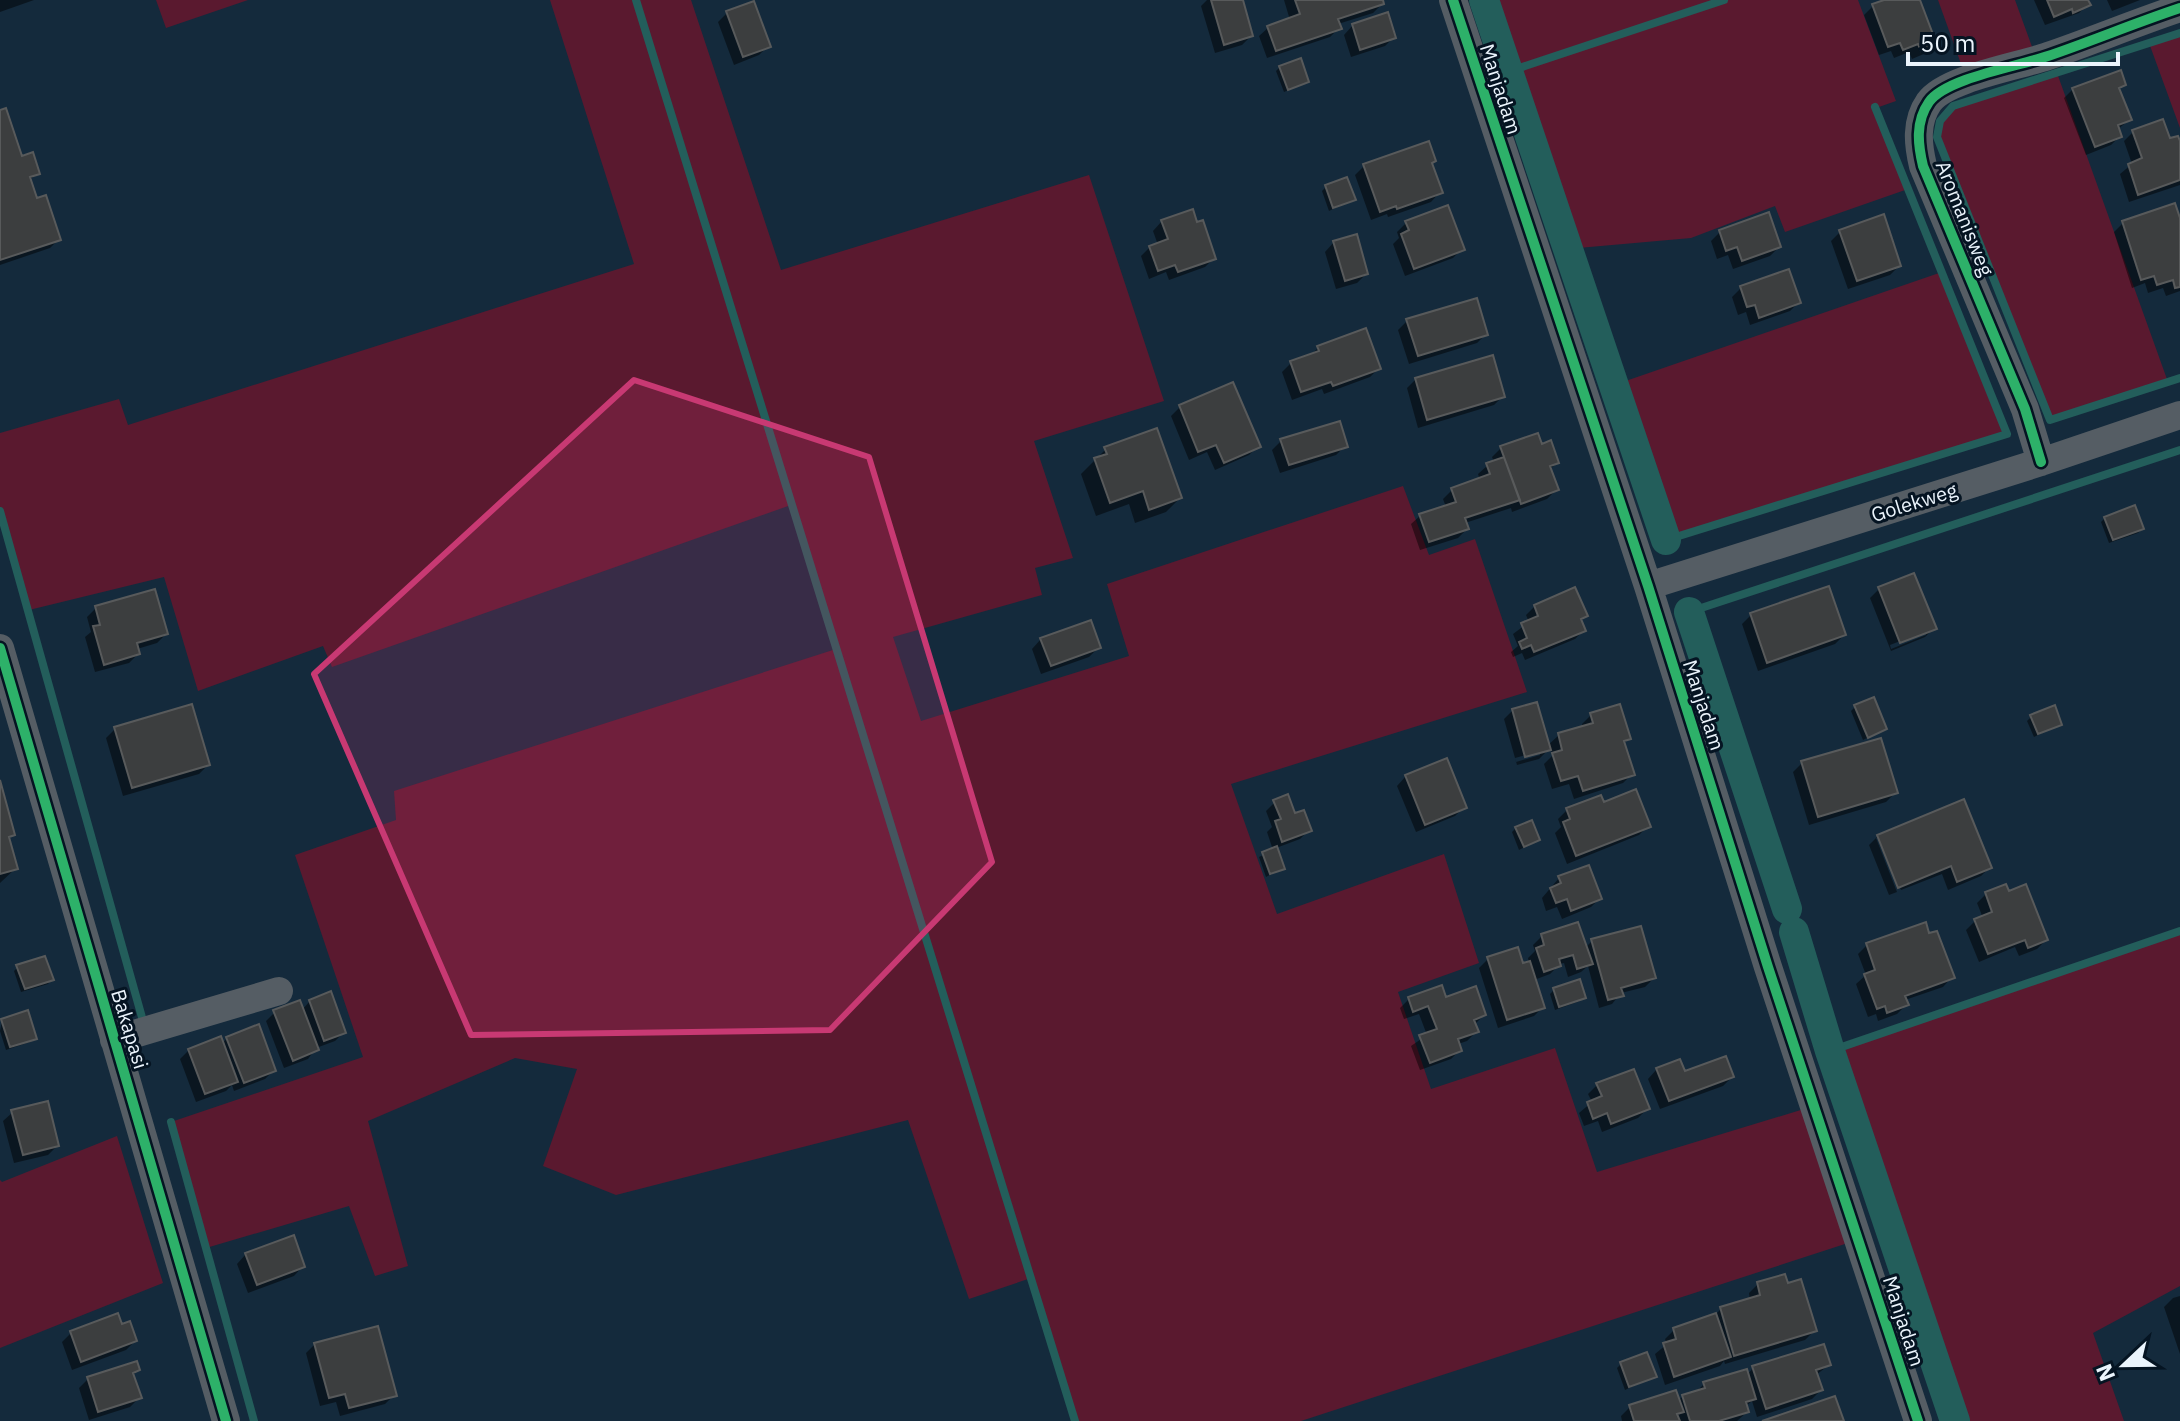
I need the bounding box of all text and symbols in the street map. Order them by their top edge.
scale bar [1908,16,2118,66]
text: 50 m [1920,27,1975,59]
street label: Manjadam [1474,40,1528,138]
street label: Aromanisweg [1930,156,2001,280]
street label: Golekweg [1868,476,1961,528]
street label: Manjadam [1677,656,1731,754]
street label: Bakapasi [105,986,155,1072]
street label: Manjadam [1877,1272,1931,1370]
north arrow [2084,1325,2164,1405]
text: N [2089,1360,2121,1385]

